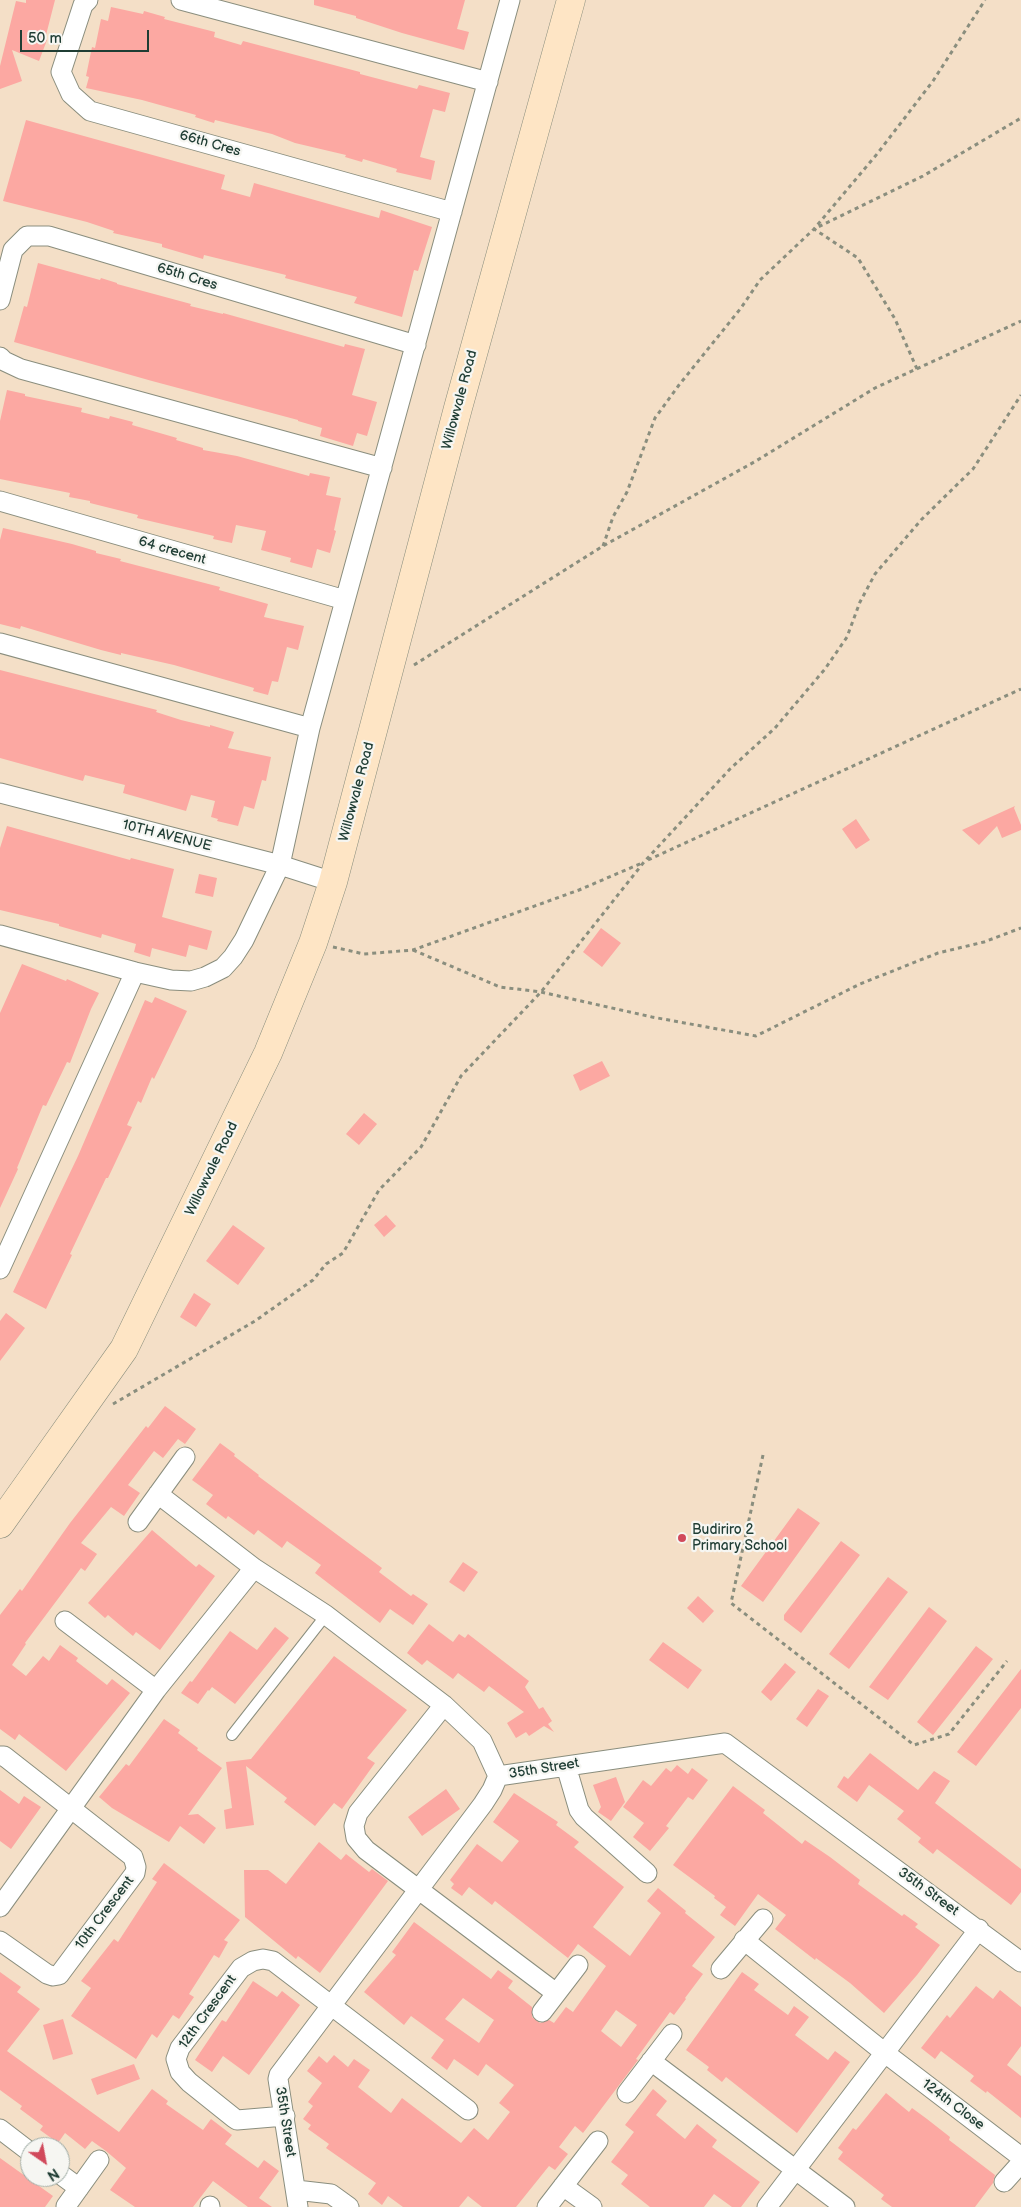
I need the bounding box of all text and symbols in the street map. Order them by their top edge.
scale bar [22,20,151,52]
text: 50 m [28,29,62,48]
street label: 66th Cres [177,127,243,161]
street label: 65th Cres [155,260,219,294]
street label: Willowvale Road [439,348,481,452]
street label: 64 crecent [136,533,208,569]
street label: Willowvale Road [336,740,378,844]
street label: 10TH AVENUE [121,817,213,855]
street label: Willowvale Road [182,1119,242,1219]
place label: Budiriro 2 Primary School [692,1522,787,1554]
marker: Budiriro 2 Primary School [676,1532,688,1544]
street label: 35th Street [508,1755,580,1783]
street label: 35th Street [894,1864,962,1920]
street label: 10th Crescent [72,1873,138,1953]
street label: 12th Crescent [176,1972,240,2052]
street label: 124th Close [918,2076,988,2134]
street label: 35th Street [271,2086,299,2158]
north arrow [20,2137,70,2187]
text: N [44,2164,62,2184]

